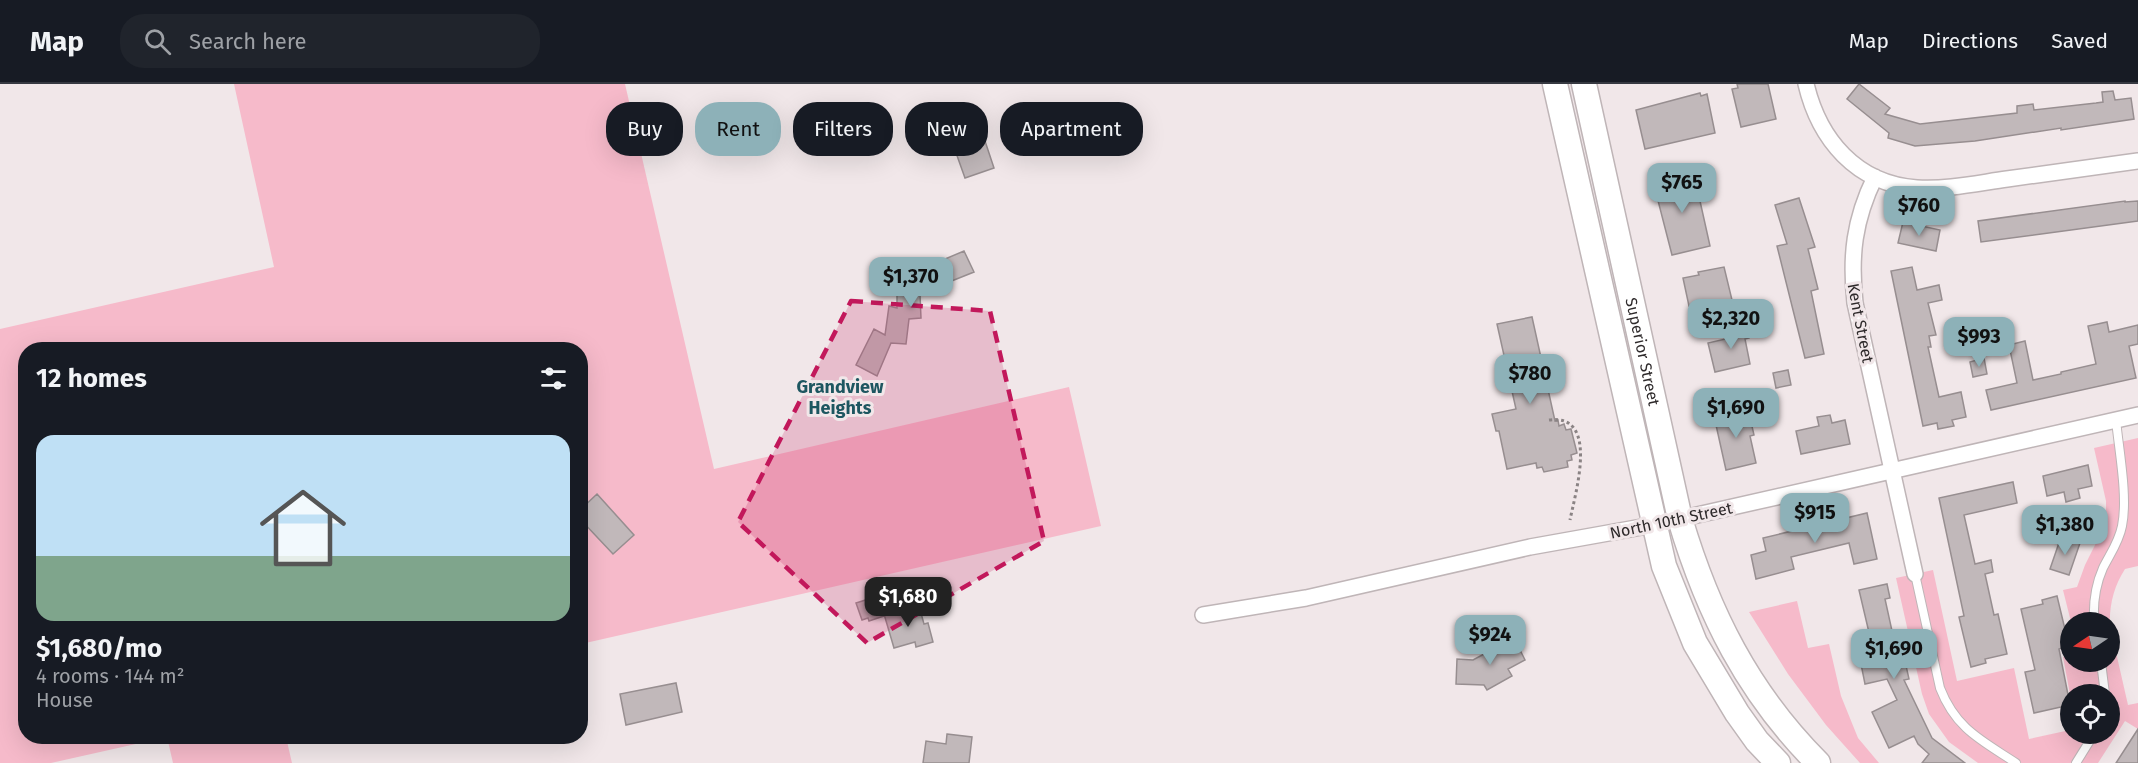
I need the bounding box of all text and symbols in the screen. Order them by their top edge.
search box [120,14,540,68]
text: Map [30,25,84,58]
icon: search [141,25,174,58]
text: Search here [189,28,307,55]
text: Map [1849,28,1889,54]
text: Directions [1922,28,2018,54]
text: Saved [2051,28,2108,54]
chip: Buy [606,102,683,156]
chip: Rent [695,102,781,156]
chip: Filters [793,102,893,156]
chip: New [905,102,988,156]
chip: Apartment [1000,102,1143,156]
pin: $765 [1646,163,1718,214]
text: $765 [1661,170,1703,194]
pin: $760 [1883,186,1955,237]
text: $760 [1898,193,1940,217]
pin: $1,370 [862,257,960,308]
text: $1,370 [883,264,939,288]
street label: Kent Street [1843,282,1878,365]
street label: Superior Street [1621,296,1664,408]
pin: $2,320 [1682,299,1780,350]
text: $2,320 [1702,306,1760,330]
pin: $993 [1943,317,2015,368]
text: $993 [1957,324,2001,348]
pin: $780 [1494,354,1566,405]
text: $780 [1509,361,1551,385]
icon: filters [537,362,570,395]
text: 12 homes [36,363,147,394]
district label: Grandview Heights [797,376,884,419]
pin: $1,690 [1687,388,1785,439]
text: $1,690 [1707,395,1765,419]
icon: home [249,474,357,582]
pin: $915 [1779,493,1851,544]
street label: North 10th Street [1608,498,1734,543]
text: $915 [1794,500,1836,524]
pin: $1,380 [2016,505,2114,556]
text: $1,380 [2036,512,2094,536]
pin: $1,680 [859,577,957,628]
text: $1,680 [879,584,937,608]
north arrow [2060,612,2120,672]
map controls [2060,612,2120,744]
pin: $924 [1454,615,1526,666]
text: $924 [1469,622,1511,646]
pin: $1,690 [1845,629,1943,680]
text: $1,680/mo [36,633,162,664]
text: $1,690 [1865,636,1923,660]
text: 4 rooms · 144 m² [36,664,185,688]
button: locate [2060,684,2120,744]
text: House [36,688,93,712]

